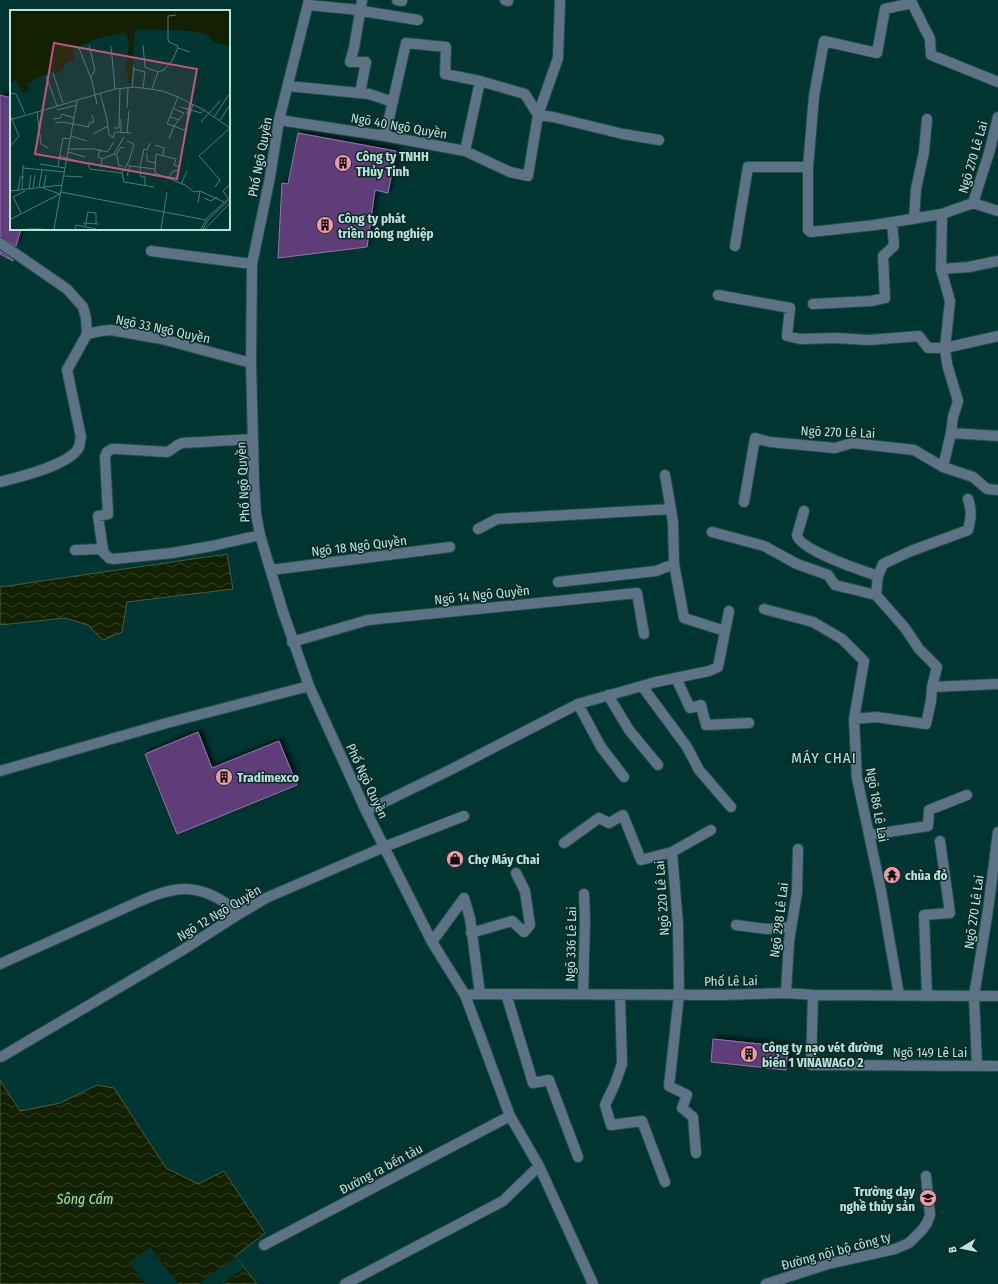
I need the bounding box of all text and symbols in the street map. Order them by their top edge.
inset map [10,10,230,230]
street label: Ngõ 40 Ngô Quyền [350,110,448,142]
street label: Phố Ngô Quyền [245,116,275,198]
street label: Ngõ 270 Lê Lai [956,119,990,195]
place label: Công ty TNHH THủy Tinh [356,149,429,179]
building icon: Công ty TNHH THủy Tinh [333,153,353,173]
place label: Công ty phát triền nông nghiệp [338,211,434,241]
building icon: Công ty phát triền nông nghiệp [315,215,335,235]
street label: Ngõ 33 Ngô Quyền [114,312,212,346]
street label: Ngõ 270 Lê Lai [800,423,876,441]
street label: Phố Ngô Quyền [233,441,253,523]
street label: Ngõ 18 Ngô Quyền [310,533,408,559]
street label: Ngõ 14 Ngô Quyền [434,583,530,607]
street label: Phố Ngô Quyền [343,741,391,821]
district label: MÁY CHAI [791,749,857,767]
building icon: Tradimexco [214,767,234,787]
street label: Ngõ 186 Lê Lai [863,767,891,843]
place label: Tradimexco [237,770,299,785]
shop icon: Chợ Máy Chai [445,849,465,869]
place label: Chợ Máy Chai [468,852,540,867]
street label: Ngõ 220 Lê Lai [652,860,672,936]
temple icon: chùa đỏ [882,865,902,885]
place label: chùa đỏ [905,868,948,883]
street label: Ngõ 270 Lê Lai [961,874,987,950]
street label: Ngõ 12 Ngô Quyền [174,882,264,944]
street label: Ngõ 298 Lê Lai [767,882,791,958]
street label: Ngõ 336 Lê Lai [563,906,579,982]
street label: Phố Lê Lai [704,973,758,989]
place label: Công ty nạo vét đường biển 1 VINAWAGO 2 [762,1040,884,1070]
building icon: Công ty nạo vét đường biển 1 VINAWAGO 2 [739,1044,759,1064]
street label: Ngõ 149 Lê Lai [893,1045,967,1060]
street label: Đường ra bến tàu [337,1141,425,1197]
place label: Trường dạy nghề thủy sản [840,1184,916,1214]
school or university icon: Trường dạy nghề thủy sản [918,1188,938,1208]
water label: Sông Cấm [56,1190,113,1208]
north arrow [942,1228,982,1268]
street label: Đường nội bộ công ty [780,1229,893,1273]
text: B [946,1245,960,1254]

